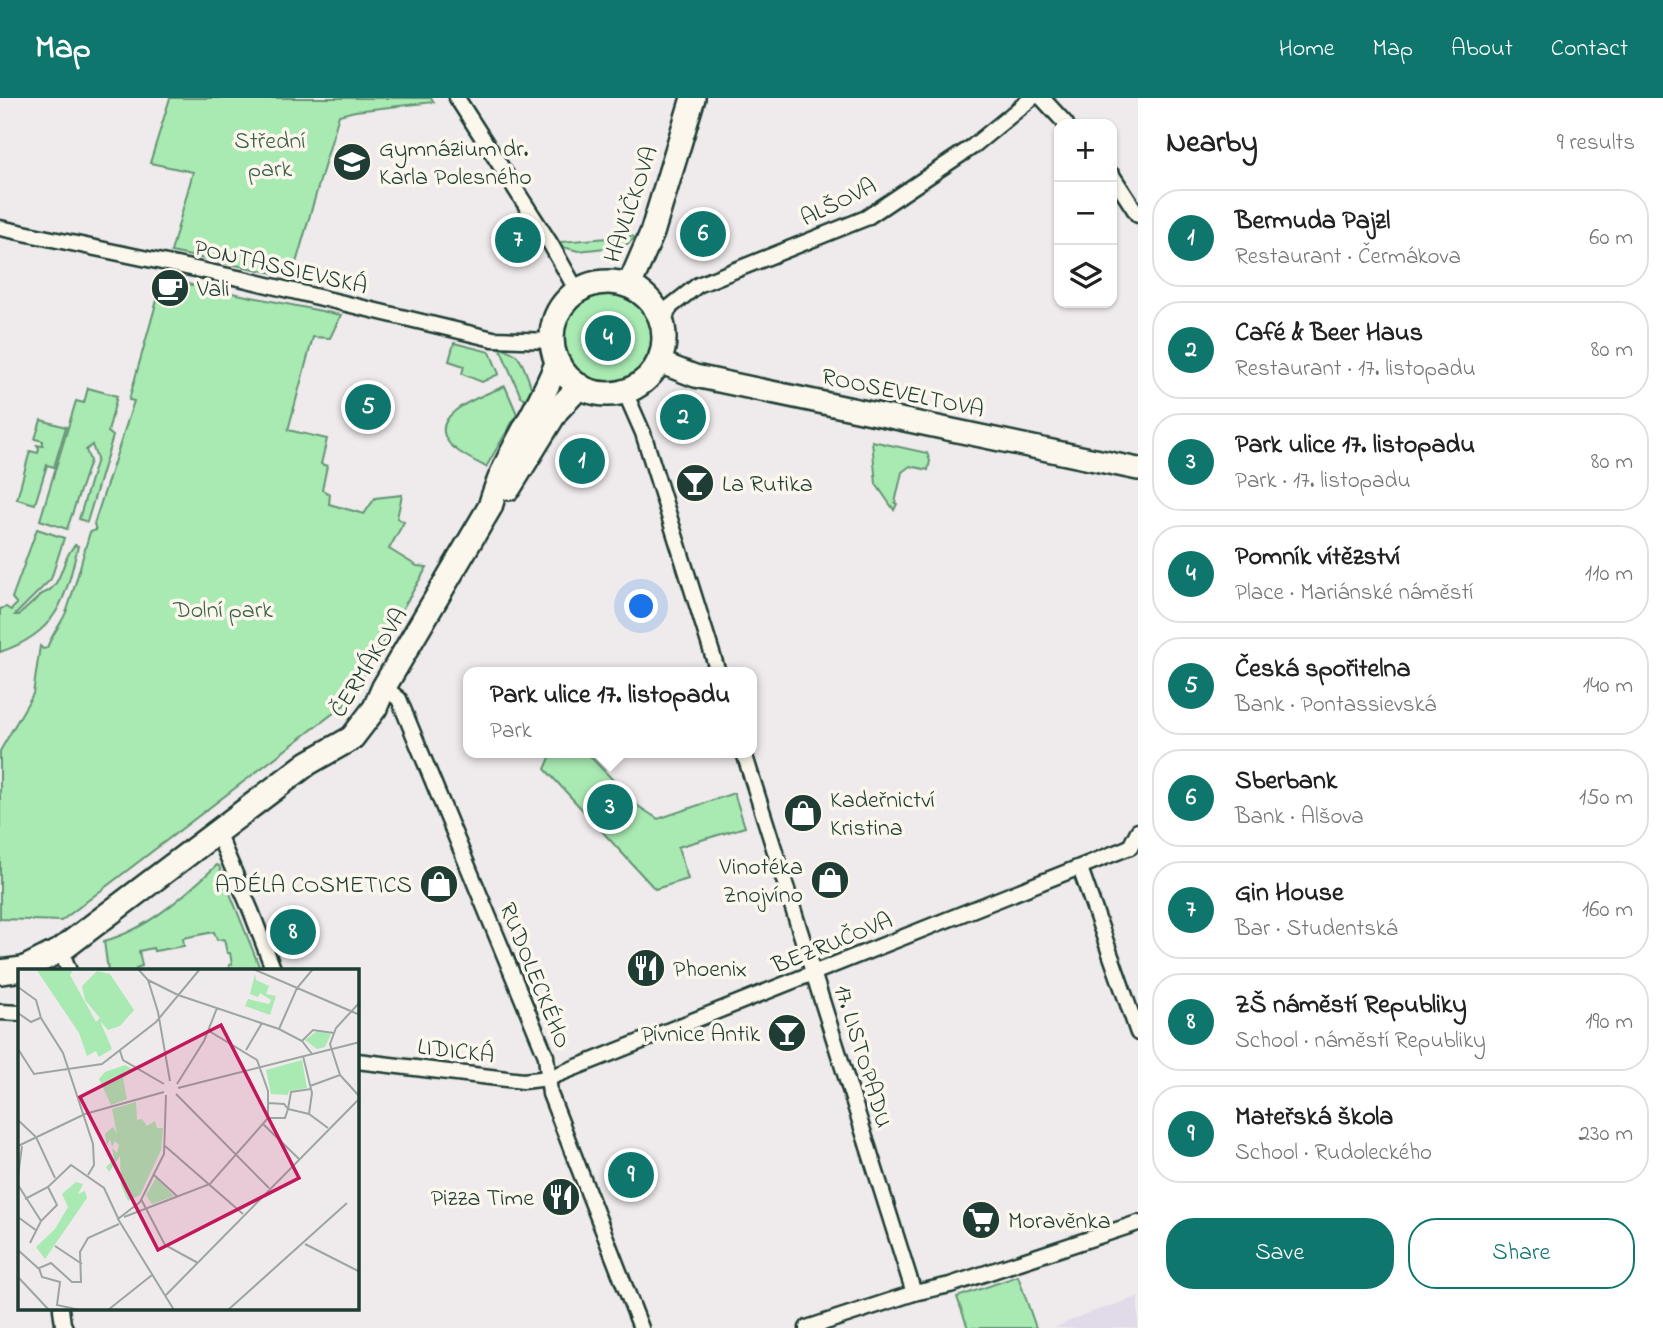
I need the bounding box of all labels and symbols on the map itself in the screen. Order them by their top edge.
park label: Střední park [234,125,306,188]
place label: Gymnázium dr. Karla Polesného [379,133,532,196]
school or university icon: Gymnázium dr. Karla Polesného [331,141,373,183]
street label: HAVLÍČKOVA [596,142,669,268]
street label: ALŠOVA [795,170,883,237]
pin: 6 [680,208,726,260]
pin: 7 [495,214,541,266]
street label: PONTASSIEVSKÁ [190,231,371,305]
cafe icon: Vali [149,267,191,309]
place label: Vali [196,273,230,308]
pin: 4 [585,312,631,364]
street label: ROOSEVELTOVA [818,360,987,429]
pin: 5 [345,381,391,433]
pin: 2 [660,391,706,443]
pin: 1 [559,435,605,487]
bar icon: La Rutika [674,462,716,504]
place label: La Rutika [722,468,813,503]
your location [624,589,658,623]
park label: Dolní park [172,594,273,629]
street label: ČERMÁKOVA [322,602,418,725]
pin: 3 [587,781,633,833]
place label: Kadeřnictví Kristina [830,784,935,847]
shop icon: Kadeřnictví Kristina [782,792,824,834]
place label: Vinotéka Znojvíno [719,851,803,914]
shop icon: Vinotéka Znojvíno [809,859,851,901]
shop icon: ADÉLA COSMETICS [418,863,460,905]
place label: ADÉLA COSMETICS [215,869,412,904]
street label: RUDOLECKÉHO [489,898,579,1054]
street label: BEZRUČOVA [767,904,898,985]
pin: 8 [270,906,316,958]
restaurant icon: Phoenix [625,947,667,989]
place label: Phoenix [673,953,747,988]
inset map [18,969,359,1310]
street label: 17. LISTOPADU [823,981,900,1133]
bar icon: Pivnice Antik [766,1012,808,1054]
place label: Pivnice Antik [641,1018,760,1053]
street label: LIDICKÁ [415,1030,496,1075]
pin: 9 [608,1149,654,1201]
restaurant icon: Pizza Time [540,1176,582,1218]
place label: Pizza Time [431,1182,534,1217]
supermarket icon: Moravěnka [960,1199,1002,1241]
place label: Moravěnka [1008,1205,1111,1240]

